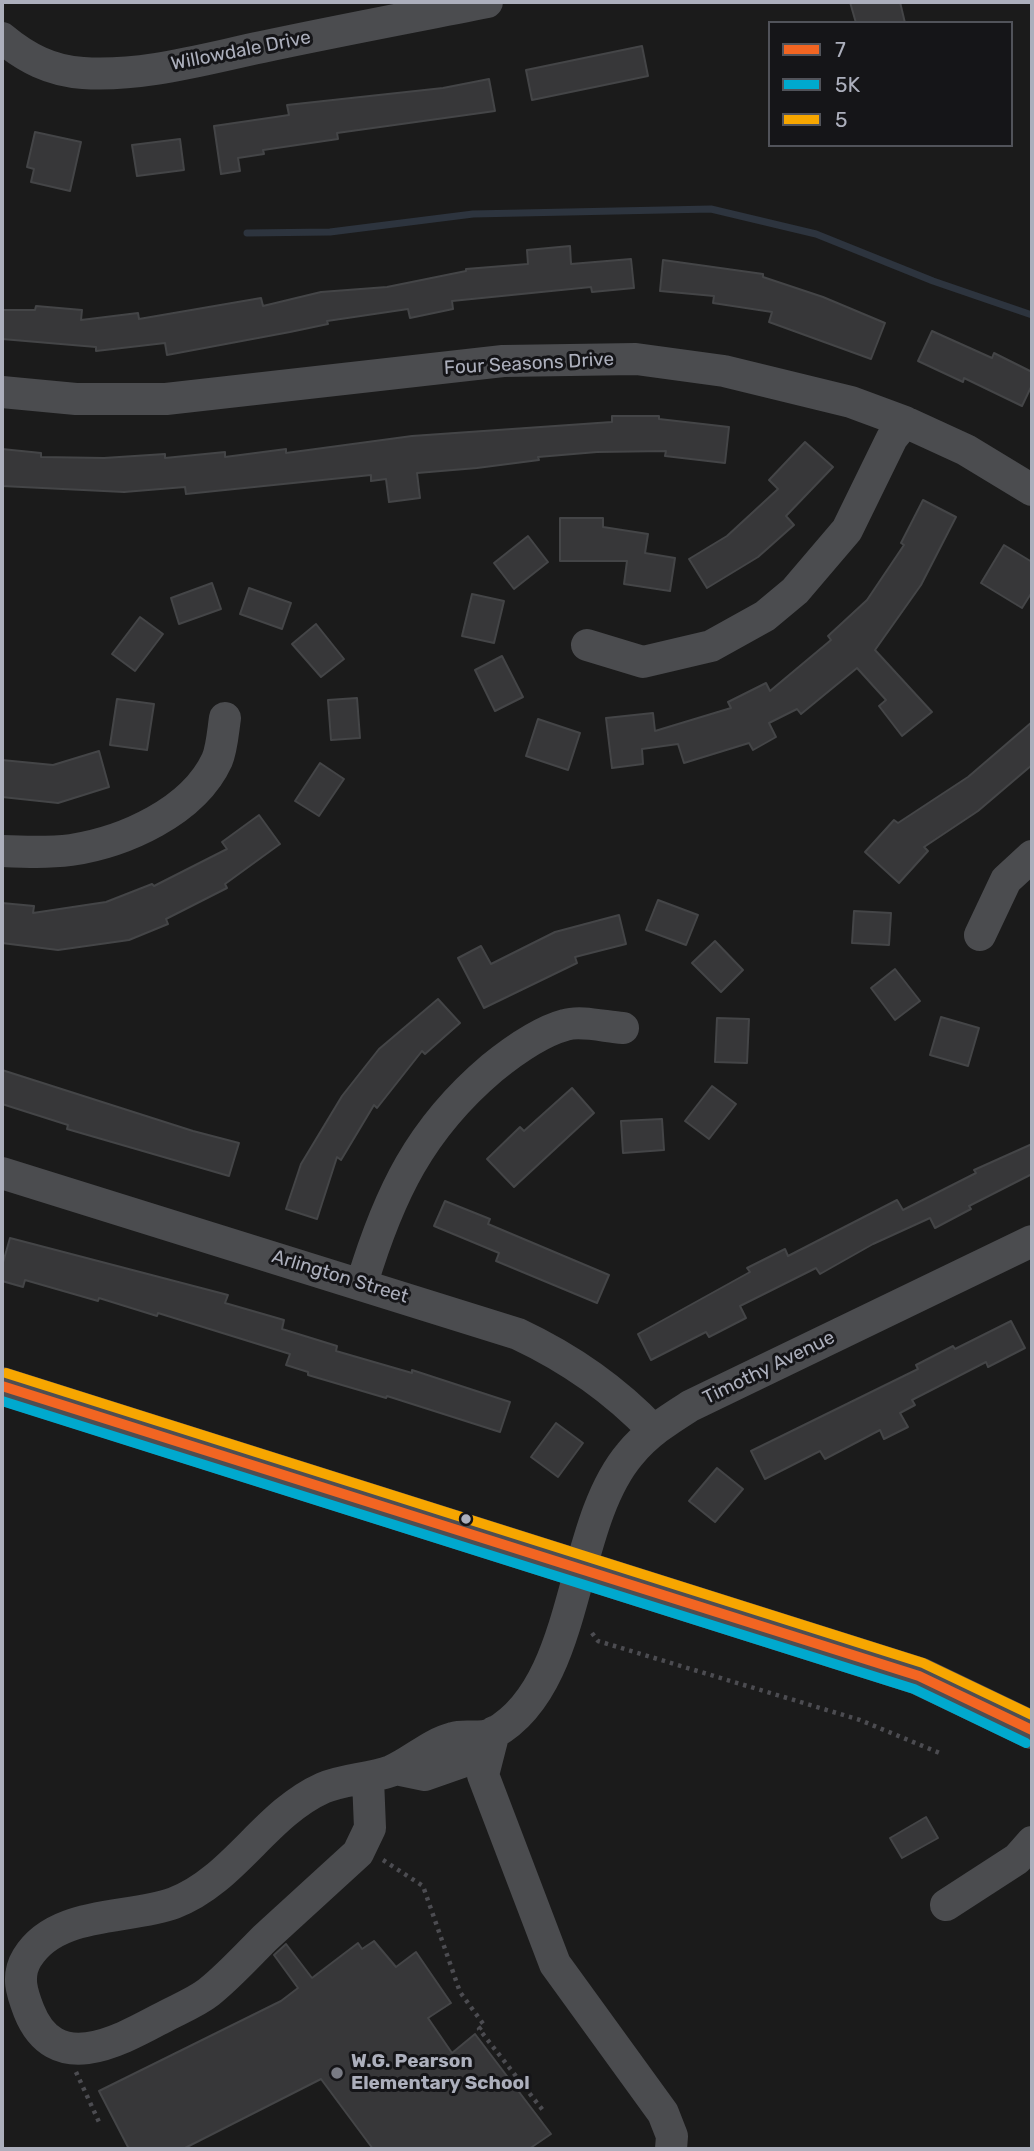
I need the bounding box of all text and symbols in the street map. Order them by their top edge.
legend [768,21,1013,147]
street label: Willowdale Drive [169,26,313,76]
text: 7 [835,37,846,62]
text: 5K [835,72,860,97]
text: 5 [835,107,847,132]
street label: Four Seasons Drive [443,348,615,380]
street label: Arlington Street [269,1245,411,1309]
street label: Timothy Avenue [699,1326,839,1410]
unlabelled marker [459,1512,473,1526]
place label: W.G. Pearson Elementary School [351,2051,530,2095]
marker: W.G. Pearson Elementary School [329,2065,345,2081]

